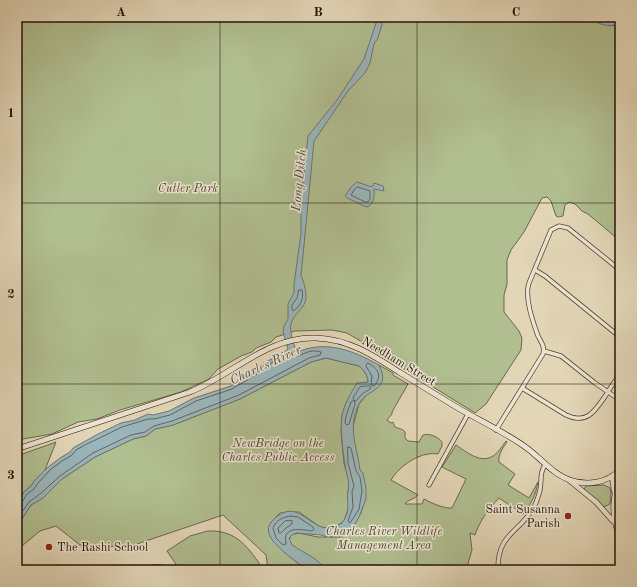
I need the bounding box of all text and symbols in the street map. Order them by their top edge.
text: A [116,6,126,19]
text: B [313,6,323,19]
text: C [512,6,520,19]
text: 1 [7,107,15,120]
water label: Long Ditch [290,148,309,213]
park label: Cutler Park [158,183,218,195]
text: 2 [7,288,15,301]
street label: Needham Street [360,335,437,389]
water label: Charles River [228,343,304,387]
park label: NewBridge on the Charles Public Access [222,438,334,464]
text: 3 [7,469,15,482]
place label: Saint Susanna Parish [485,504,560,530]
marker: Saint Susanna Parish [563,511,573,521]
park label: Charles River Wildlife Management Area [326,526,443,552]
marker: The Rashi School [44,542,54,552]
place label: The Rashi School [57,542,148,554]

